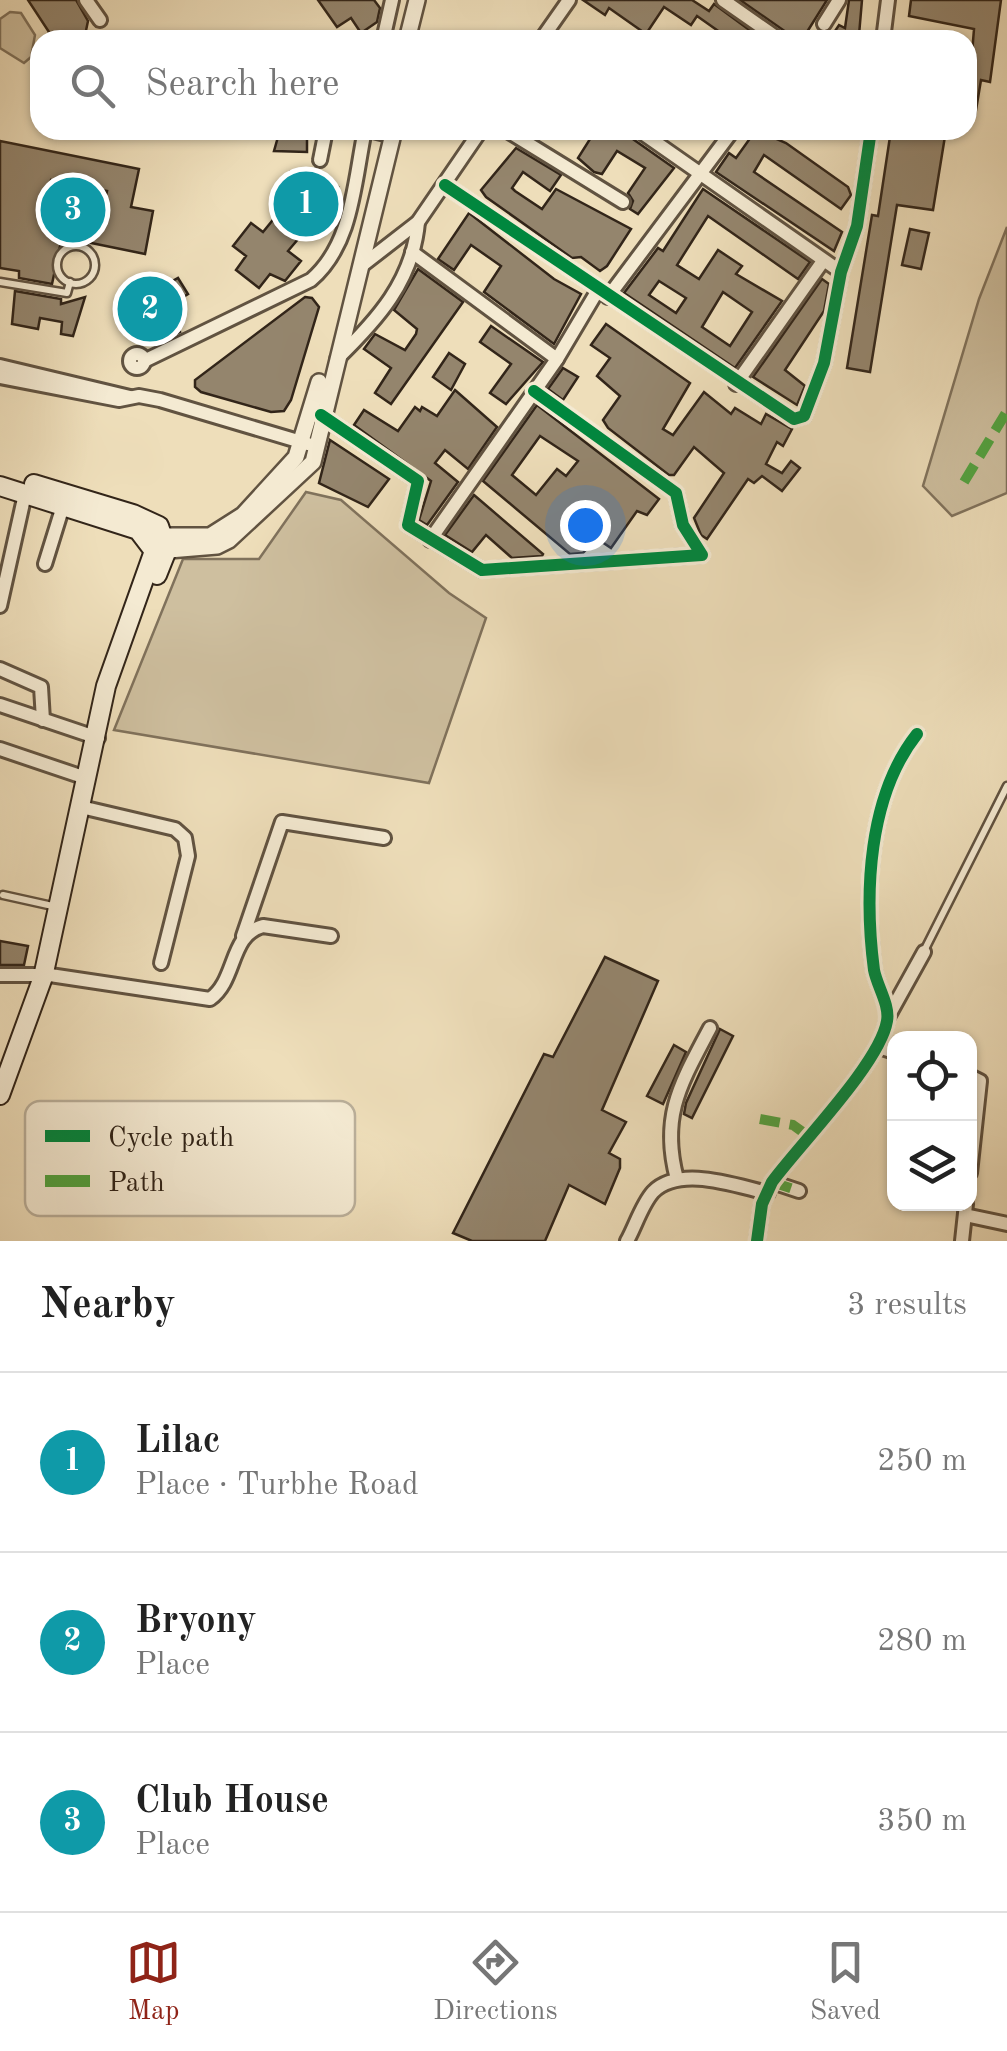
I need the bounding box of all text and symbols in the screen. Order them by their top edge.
search box [30,30,977,140]
icon: search [65,58,120,113]
text: Search here [145,66,340,104]
pin: 1 [274,166,338,242]
pin: 3 [40,172,106,248]
pin: 2 [118,272,182,346]
your location [560,500,611,551]
map controls [887,1031,977,1211]
button: locate [887,1031,977,1121]
legend [25,1101,355,1216]
button: layers [887,1121,977,1211]
text: Cycle path [108,1125,234,1153]
text: Path [108,1170,165,1198]
text: Nearby [40,1285,176,1327]
text: 3 results [847,1290,967,1322]
text: Lilac [135,1423,221,1461]
text: 1 [63,1446,82,1478]
text: 250 m [877,1446,967,1478]
text: Place · Turbhe Road [135,1470,419,1502]
text: Bryony [135,1603,257,1641]
text: 2 [63,1626,82,1658]
text: 280 m [877,1626,967,1658]
text: Place [135,1650,210,1682]
text: Club House [135,1783,329,1821]
text: 3 [63,1806,82,1838]
text: 350 m [877,1806,967,1838]
text: Place [135,1830,210,1862]
tab: Map [126,1935,181,2030]
tab: Directions [433,1935,558,2030]
tab: Saved [810,1935,881,2030]

